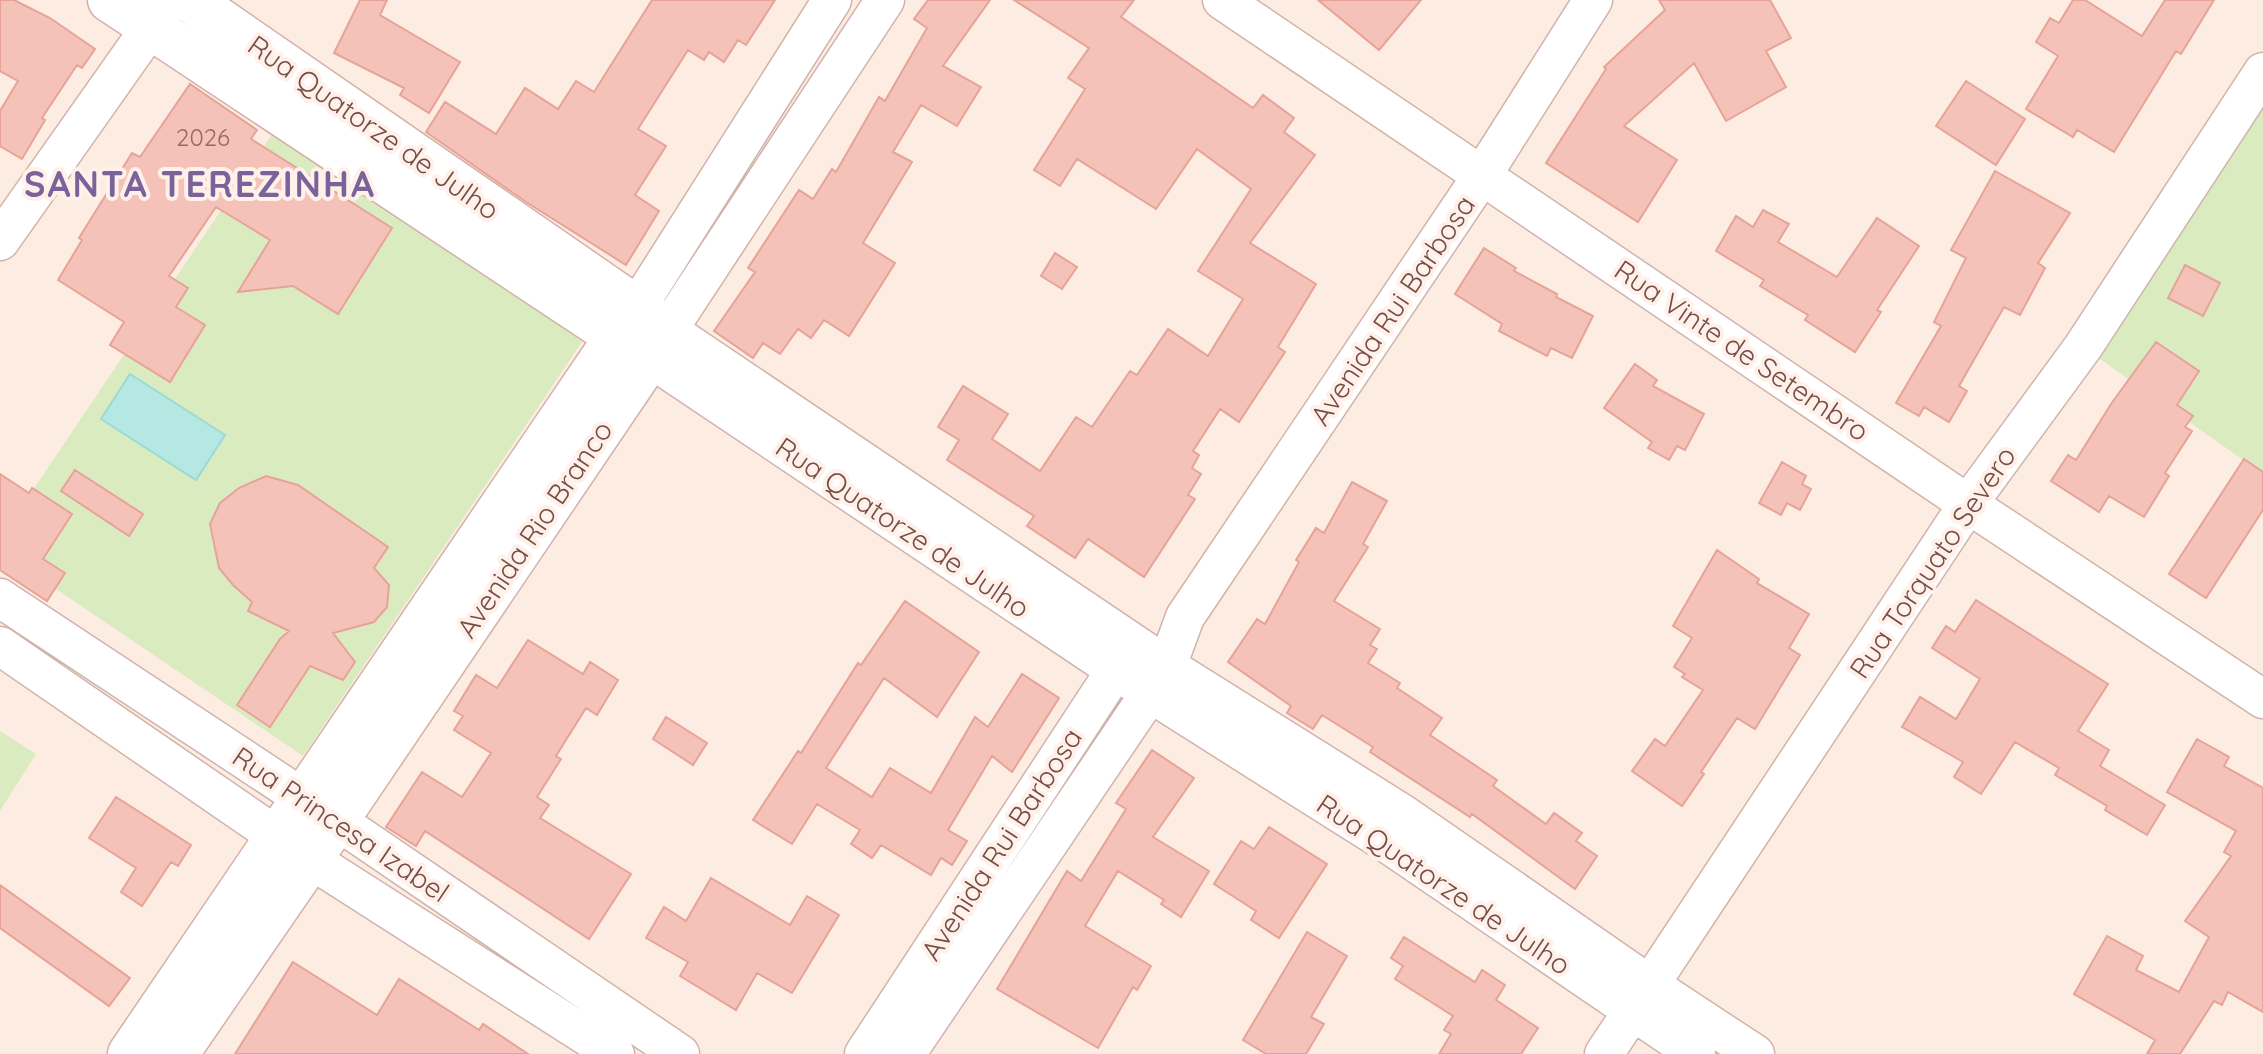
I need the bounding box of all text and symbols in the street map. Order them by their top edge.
street label: Rua Quatorze de Julho [242,27,506,227]
house number: 2026 [176,122,230,152]
district label: SANTA TEREZINHA [24,161,376,206]
street label: Avenida Rui Barbosa [1302,188,1482,432]
street label: Rua Vinte de Setembro [1608,252,1876,448]
street label: Avenida Rio Branco [448,414,620,644]
street label: Rua Quatorze de Julho [769,429,1037,625]
street label: Rua Torquato Severo [1841,439,2023,685]
street label: Avenida Rui Barbosa [913,721,1089,967]
street label: Rua Princesa Izabel [226,739,456,909]
street label: Rua Quatorze de Julho [1310,786,1578,982]

